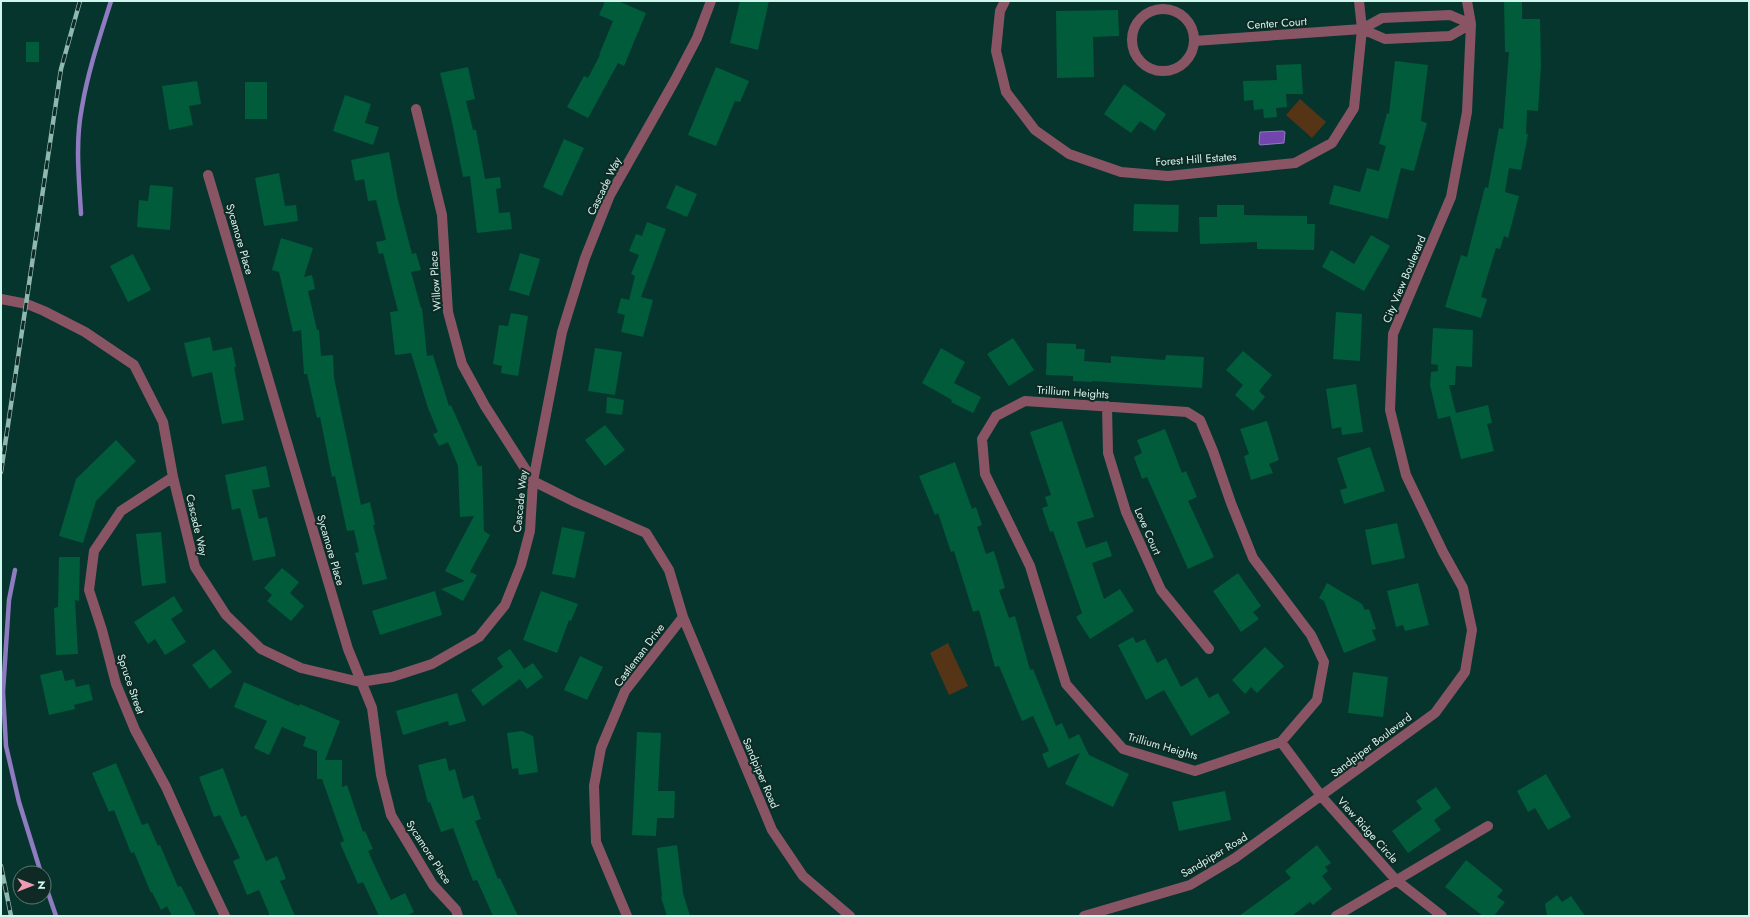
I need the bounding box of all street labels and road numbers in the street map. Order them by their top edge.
street label: Center Court [1246,13,1308,33]
street label: Forest Hill Estates [1155,148,1238,170]
street label: Cascade Way [583,154,625,218]
street label: Sycamore Place [222,202,258,277]
street label: City View Boulevard [1378,233,1430,325]
street label: Willow Place [425,250,445,312]
street label: Trillium Heights [1037,382,1110,403]
street label: Cascade Way [509,469,531,533]
street label: Cascade Way [182,493,212,558]
street label: Love Court [1130,505,1166,557]
street label: Sycamore Place [313,513,349,588]
street label: Castleman Drive [610,620,668,690]
street label: Spruce Street [113,652,149,716]
street label: Sandpiper Boulevard [1327,709,1415,781]
street label: Trillium Heights [1126,728,1200,764]
street label: Sandpiper Road [739,735,783,811]
street label: View Ridge Circle [1334,793,1402,867]
street label: Sycamore Place [402,817,456,887]
street label: Sandpiper Road [1178,829,1250,881]

